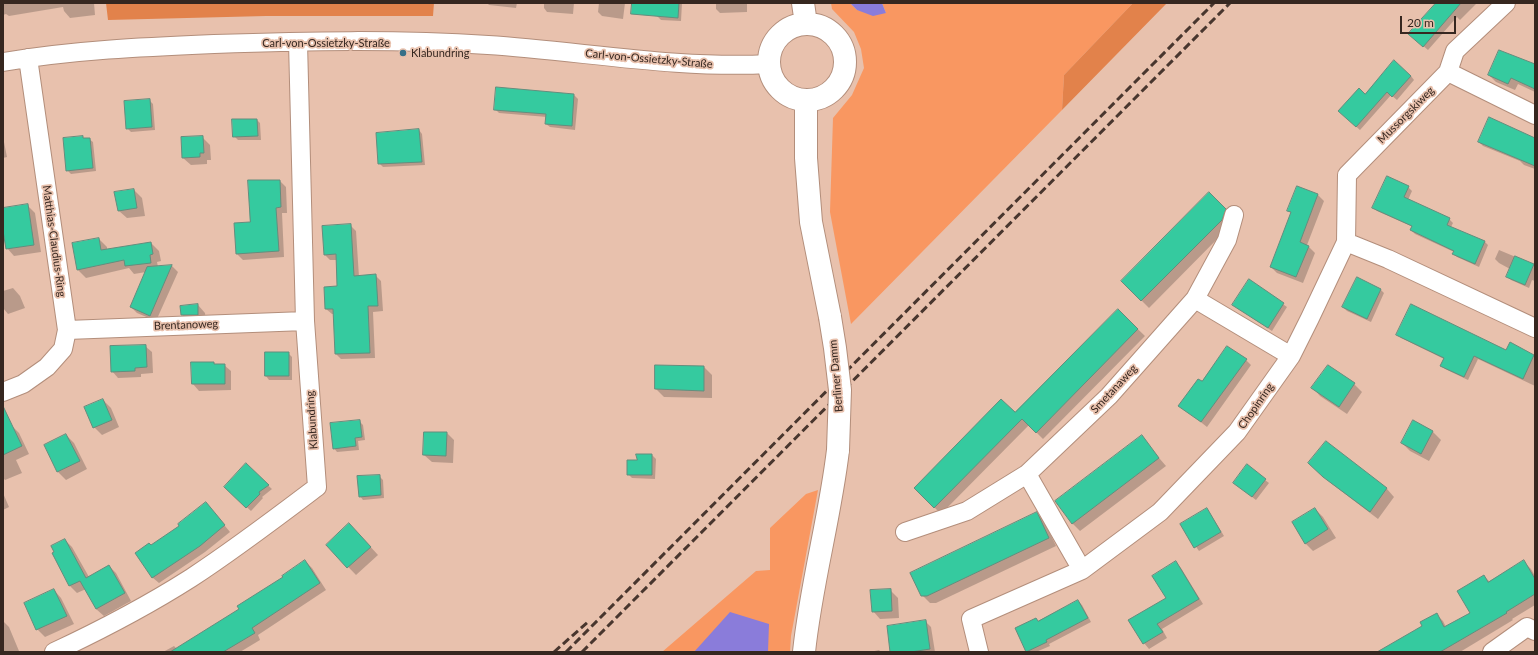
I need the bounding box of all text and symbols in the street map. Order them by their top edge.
scale bar [1402,8,1458,34]
text: 20 m [1407,15,1434,30]
street label: Carl-von-Ossietzky-Straße [262,36,390,50]
place label: Klabundring [411,46,469,60]
street label: Carl-von-Ossietzky-Straße [585,47,713,71]
marker: Klabundring [398,48,408,58]
street label: Mussorgskiweg [1375,84,1437,146]
street label: Matthias-Claudius-Ring [40,184,68,298]
street label: Brentanoweg [154,317,218,333]
street label: Berliner Damm [826,339,846,413]
street label: Smetanaweg [1088,362,1140,416]
street label: Chopinring [1235,380,1277,432]
street label: Klabundring [303,390,321,450]

